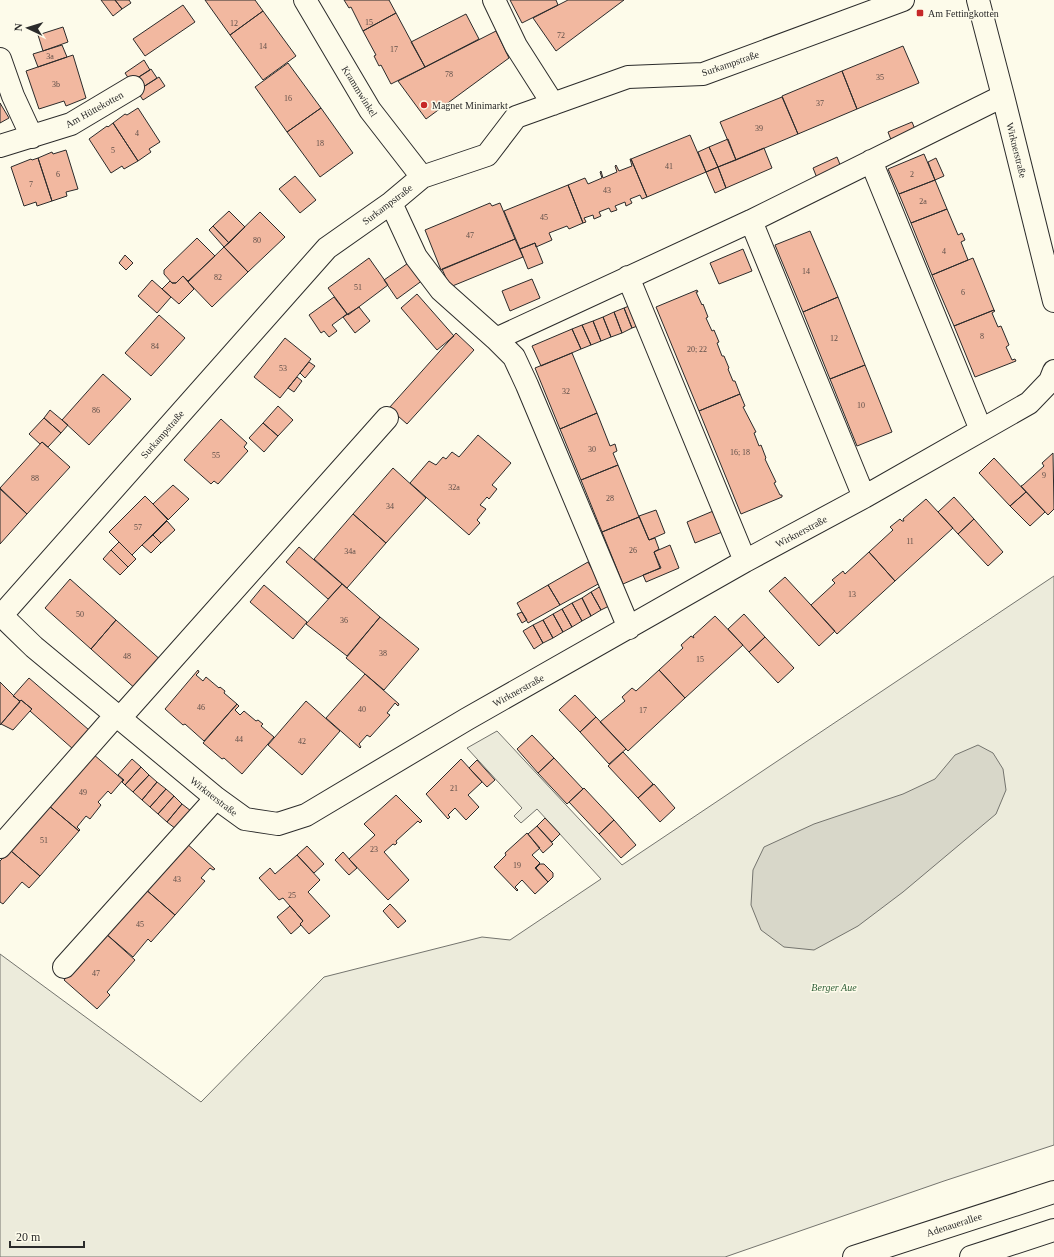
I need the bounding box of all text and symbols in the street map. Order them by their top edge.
north arrow [8,8,48,48]
marker: Am Fettingkotten [915,8,925,18]
place label: Am Fettingkotten [928,8,999,19]
house number: 15 [365,18,373,27]
house number: 12 [230,19,238,28]
text: N [12,23,24,32]
house number: 72 [557,31,565,40]
house number: 14 [259,42,267,51]
house number: 17 [390,45,398,54]
street label: Surkampstraße [700,48,761,78]
house number: 3a [46,52,54,61]
street label: Krammwinkel [340,64,380,119]
house number: 78 [445,70,453,79]
house number: 35 [876,73,884,82]
house number: 3b [52,80,60,89]
street label: Am Hüttekotten [63,89,125,130]
house number: 16 [284,94,292,103]
house number: 37 [816,99,824,108]
marker: Magnet Minimarkt [419,100,429,110]
place label: Magnet Minimarkt [432,100,508,111]
street label: Wirknerstraße [1004,121,1029,180]
house number: 39 [755,124,763,133]
house number: 4 [135,129,139,138]
house number: 18 [316,139,324,148]
house number: 5 [111,146,115,155]
house number: 41 [665,162,673,171]
house number: 6 [56,170,60,179]
house number: 2 [910,170,914,179]
house number: 7 [29,180,33,189]
street label: Surkampstraße [360,182,415,227]
house number: 43 [603,186,611,195]
house number: 2a [919,197,927,206]
house number: 45 [540,213,548,222]
house number: 47 [466,231,474,240]
house number: 80 [253,236,261,245]
house number: 4 [942,247,946,256]
house number: 14 [802,267,810,276]
house number: 82 [214,273,222,282]
house number: 51 [354,283,362,292]
house number: 6 [961,288,965,297]
house number: 8 [980,332,984,341]
house number: 12 [830,334,838,343]
house number: 84 [151,342,159,351]
house number: 20; 22 [687,345,707,354]
house number: 53 [279,364,287,373]
house number: 32 [562,387,570,396]
house number: 10 [857,401,865,410]
house number: 86 [92,406,100,415]
street label: Surkampstraße [139,408,187,461]
house number: 30 [588,445,596,454]
house number: 16; 18 [730,448,750,457]
house number: 55 [212,451,220,460]
house number: 9 [1042,471,1046,480]
house number: 88 [31,474,39,483]
house number: 32a [448,483,460,492]
house number: 28 [606,494,614,503]
house number: 34 [386,502,394,511]
street label: Wirknerstraße [774,513,829,550]
house number: 57 [134,523,142,532]
house number: 11 [906,537,914,546]
house number: 26 [629,546,637,555]
house number: 34a [344,547,356,556]
house number: 13 [848,590,856,599]
house number: 50 [76,610,84,619]
house number: 36 [340,616,348,625]
house number: 38 [379,649,387,658]
house number: 48 [123,652,131,661]
house number: 15 [696,655,704,664]
street label: Wirknerstraße [491,672,546,709]
house number: 46 [197,703,205,712]
house number: 40 [358,705,366,714]
house number: 17 [639,706,647,715]
house number: 44 [235,735,243,744]
house number: 42 [298,737,306,746]
street label: Wirknerstraße [188,775,240,819]
house number: 21 [450,784,458,793]
house number: 49 [79,788,87,797]
house number: 51 [40,836,48,845]
house number: 23 [370,845,378,854]
house number: 19 [513,861,521,870]
house number: 43 [173,875,181,884]
house number: 25 [288,891,296,900]
house number: 45 [136,920,144,929]
house number: 47 [92,969,100,978]
park label: Berger Aue [811,982,857,993]
street label: Adenauerallee [925,1210,984,1239]
scale bar [10,1223,84,1249]
text: 20 m [16,1230,41,1244]

